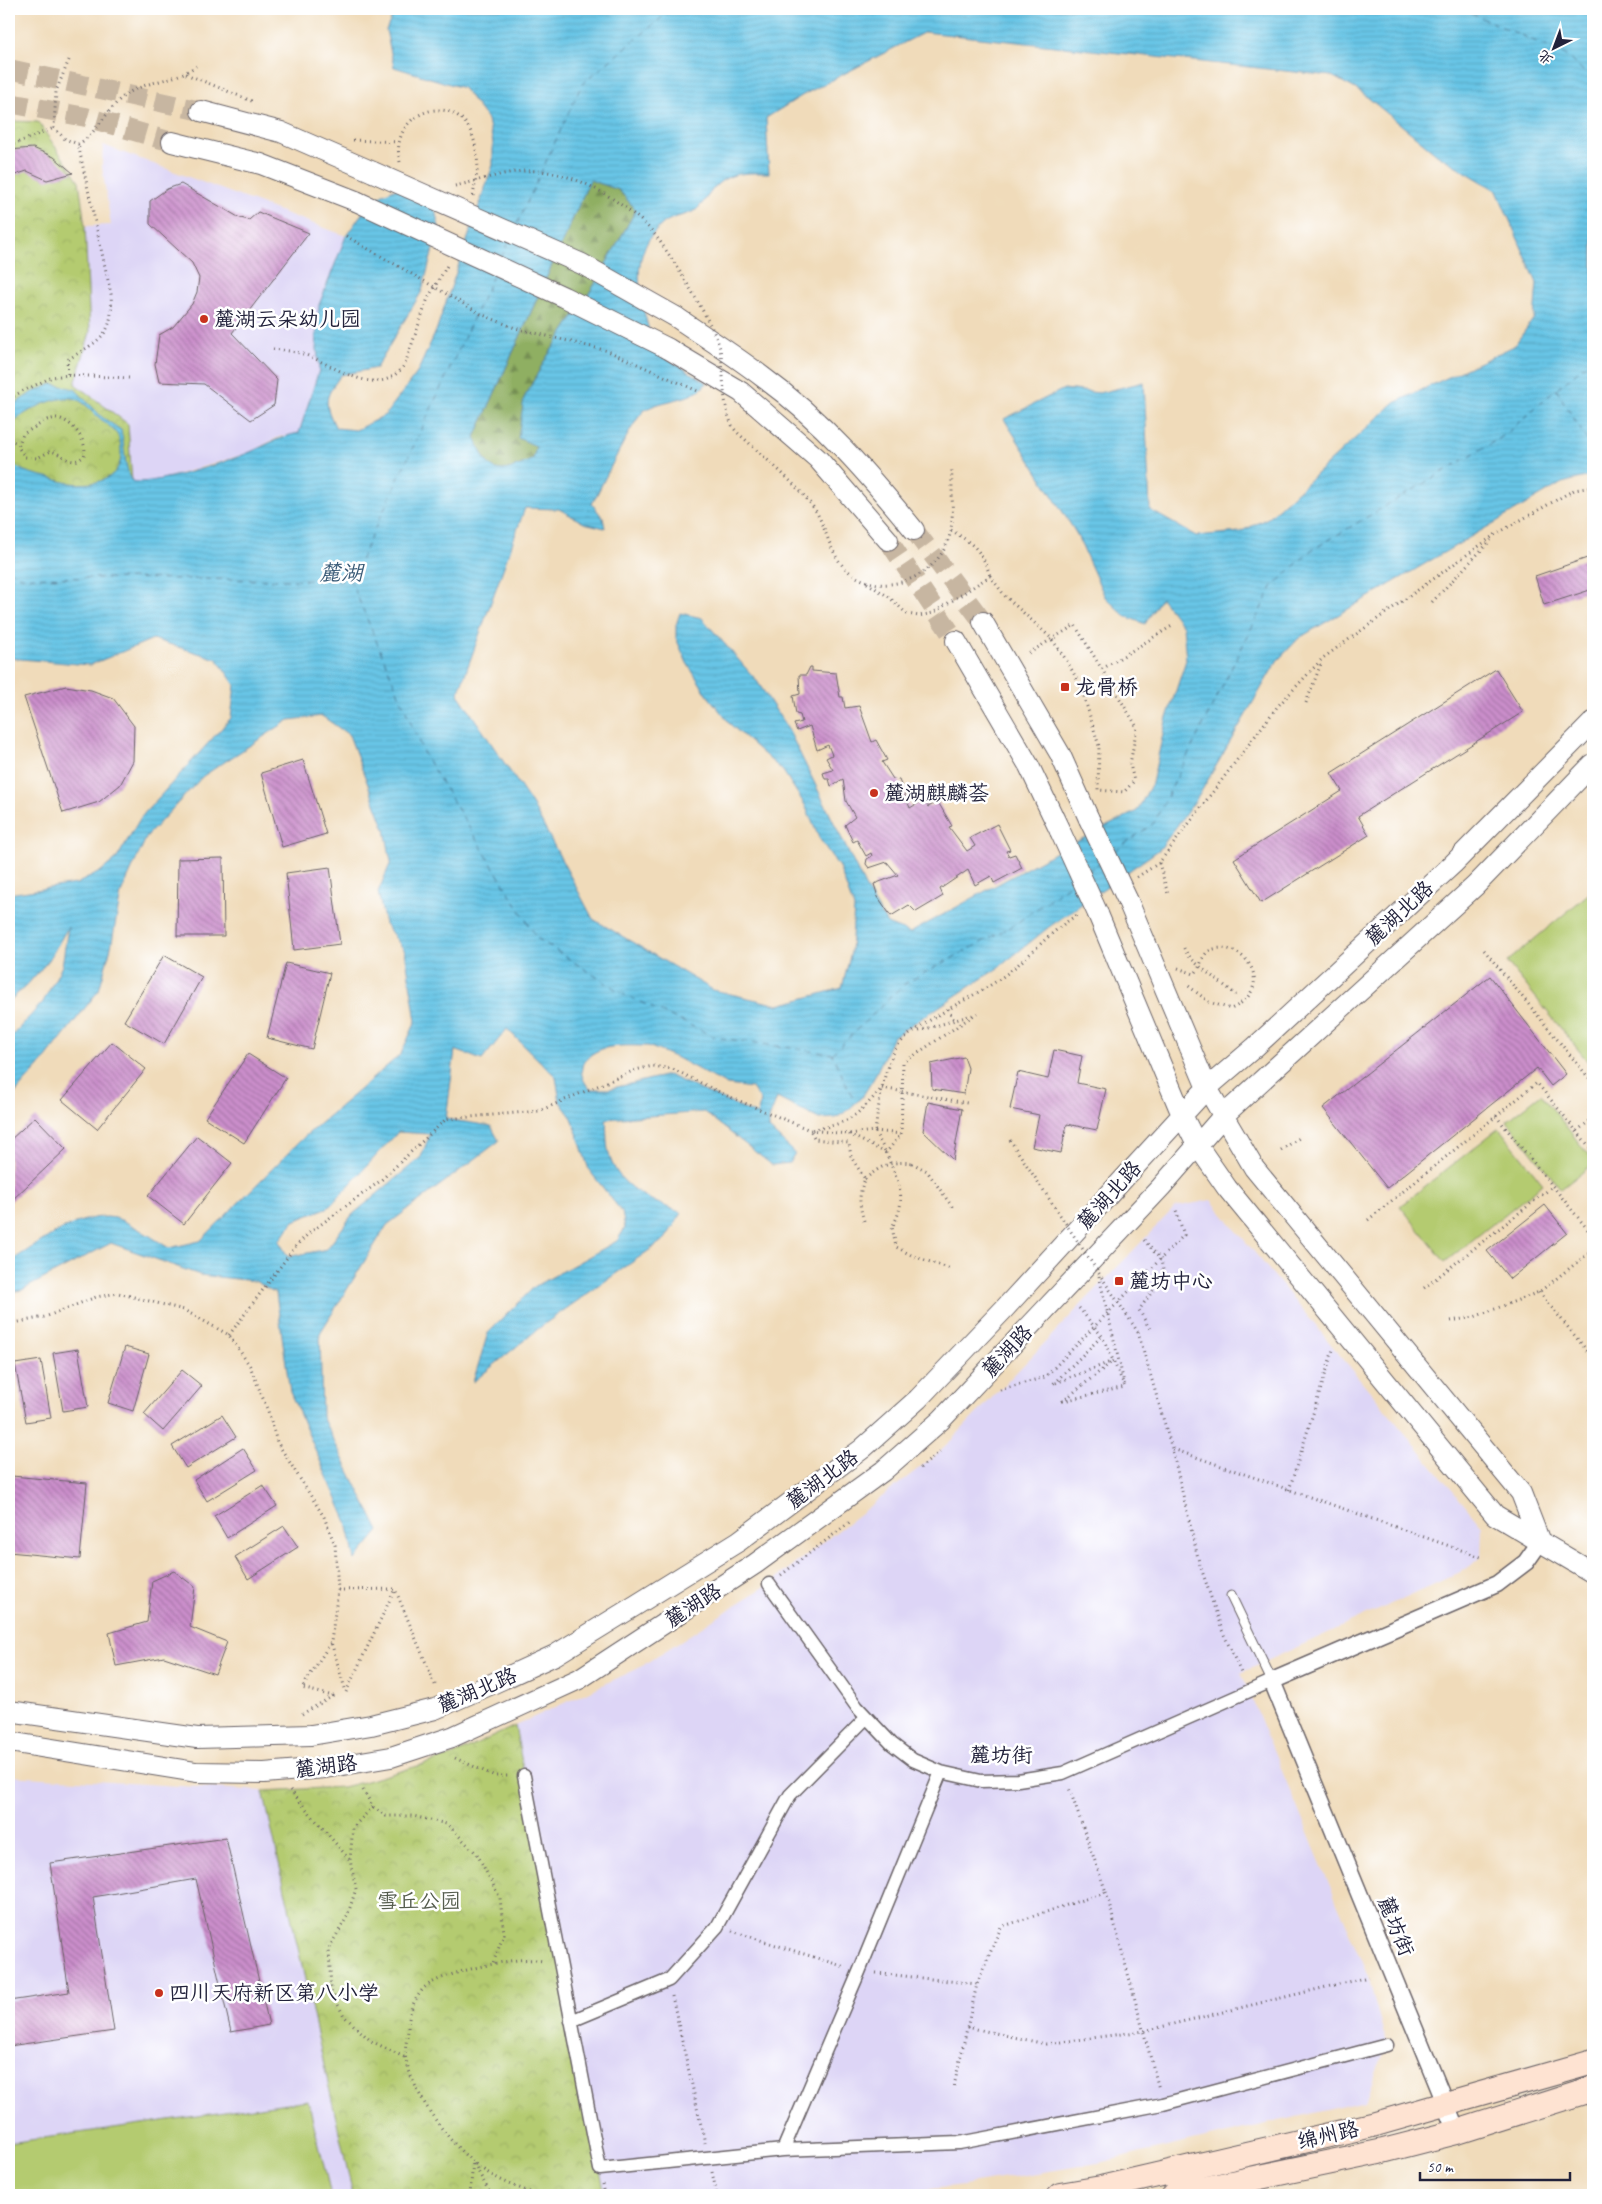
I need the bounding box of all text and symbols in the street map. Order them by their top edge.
north arrow [1530,22,1580,72]
text: 北 [1535,46,1557,68]
place label: 麓湖云朵幼儿园 [214,306,361,332]
marker: 麓湖云朵幼儿园 [198,313,210,325]
water label: 麓湖 [319,559,365,587]
place label: 龙骨桥 [1075,674,1138,700]
marker: 龙骨桥 [1059,681,1071,693]
place label: 麓湖麒麟荟 [884,780,989,806]
marker: 麓湖麒麟荟 [868,787,880,799]
street label: 麓湖北路 [1359,875,1439,951]
street label: 麓湖北路 [1071,1155,1147,1235]
place label: 麓坊中心 [1129,1268,1213,1294]
marker: 麓坊中心 [1113,1275,1125,1287]
street label: 麓湖路 [976,1319,1038,1383]
street label: 麓湖北路 [781,1443,863,1515]
street label: 麓湖路 [660,1577,726,1633]
street label: 麓湖北路 [433,1662,521,1718]
street label: 麓坊街 [970,1742,1033,1768]
street label: 麓湖路 [293,1749,359,1783]
park label: 雪丘公园 [377,1888,461,1914]
street label: 麓坊街 [1372,1892,1420,1960]
place label: 四川天府新区第八小学 [169,1980,379,2006]
marker: 四川天府新区第八小学 [153,1987,165,1999]
street label: 绵州路 [1294,2115,1362,2155]
scale bar [1420,2149,1570,2181]
text: 50 m [1427,2158,1454,2177]

